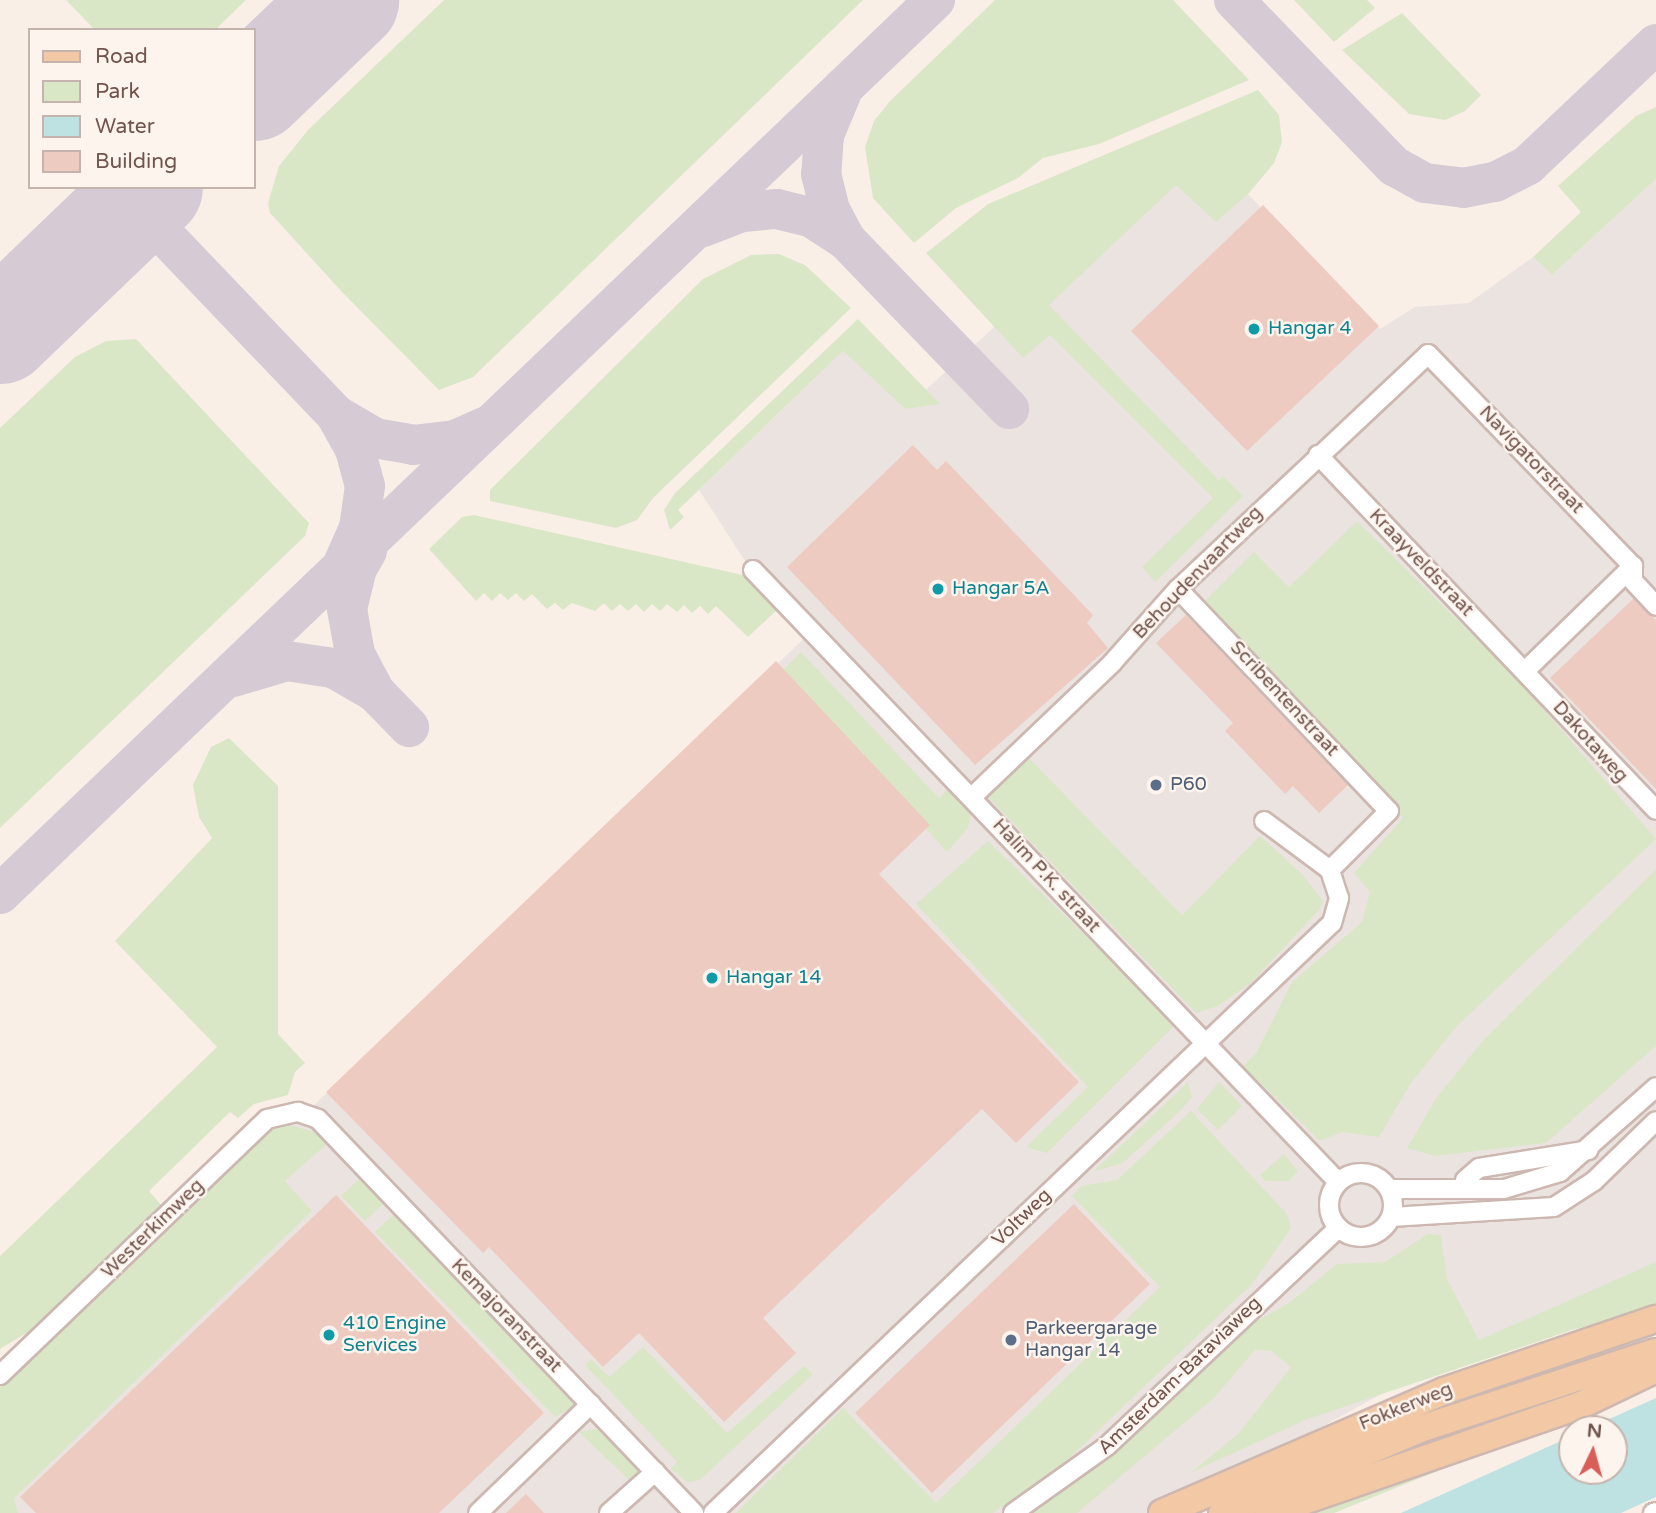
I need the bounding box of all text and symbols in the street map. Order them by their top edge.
legend [28,28,256,189]
text: Road [95,44,148,69]
text: Park [95,79,140,104]
text: Water [95,114,155,139]
text: Building [95,149,177,174]
place label: Hangar 4 [1268,318,1351,340]
marker: Hangar 4 [1246,321,1262,337]
street label: Navigatorstraat [1474,401,1588,519]
street label: Behoudenvaartweg [1129,502,1267,644]
street label: Kraayveldstraat [1364,504,1478,622]
place label: Hangar 5A [952,578,1050,600]
marker: Hangar 5A [930,581,946,597]
street label: Scribentenstraat [1225,637,1343,761]
street label: Dakotaweg [1547,697,1633,787]
place label: P60 [1170,774,1207,796]
marker: P60 [1148,777,1164,793]
street label: Halim P.K. straat [987,814,1105,938]
place label: Hangar 14 [726,967,821,989]
marker: Hangar 14 [704,970,720,986]
street label: Westerkimweg [97,1174,209,1284]
street label: Voltweg [988,1184,1056,1252]
street label: Kemajoranstraat [446,1254,566,1378]
street label: Amsterdam-Bataviaweg [1094,1292,1266,1460]
place label: 410 Engine Services [343,1313,446,1357]
place label: Parkeergarage Hangar 14 [1025,1318,1157,1362]
marker: 410 Engine Services [321,1327,337,1343]
marker: Parkeergarage Hangar 14 [1003,1332,1019,1348]
street label: Fokkerweg [1356,1378,1456,1436]
north arrow [1558,1415,1628,1485]
text: N [1586,1419,1603,1443]

